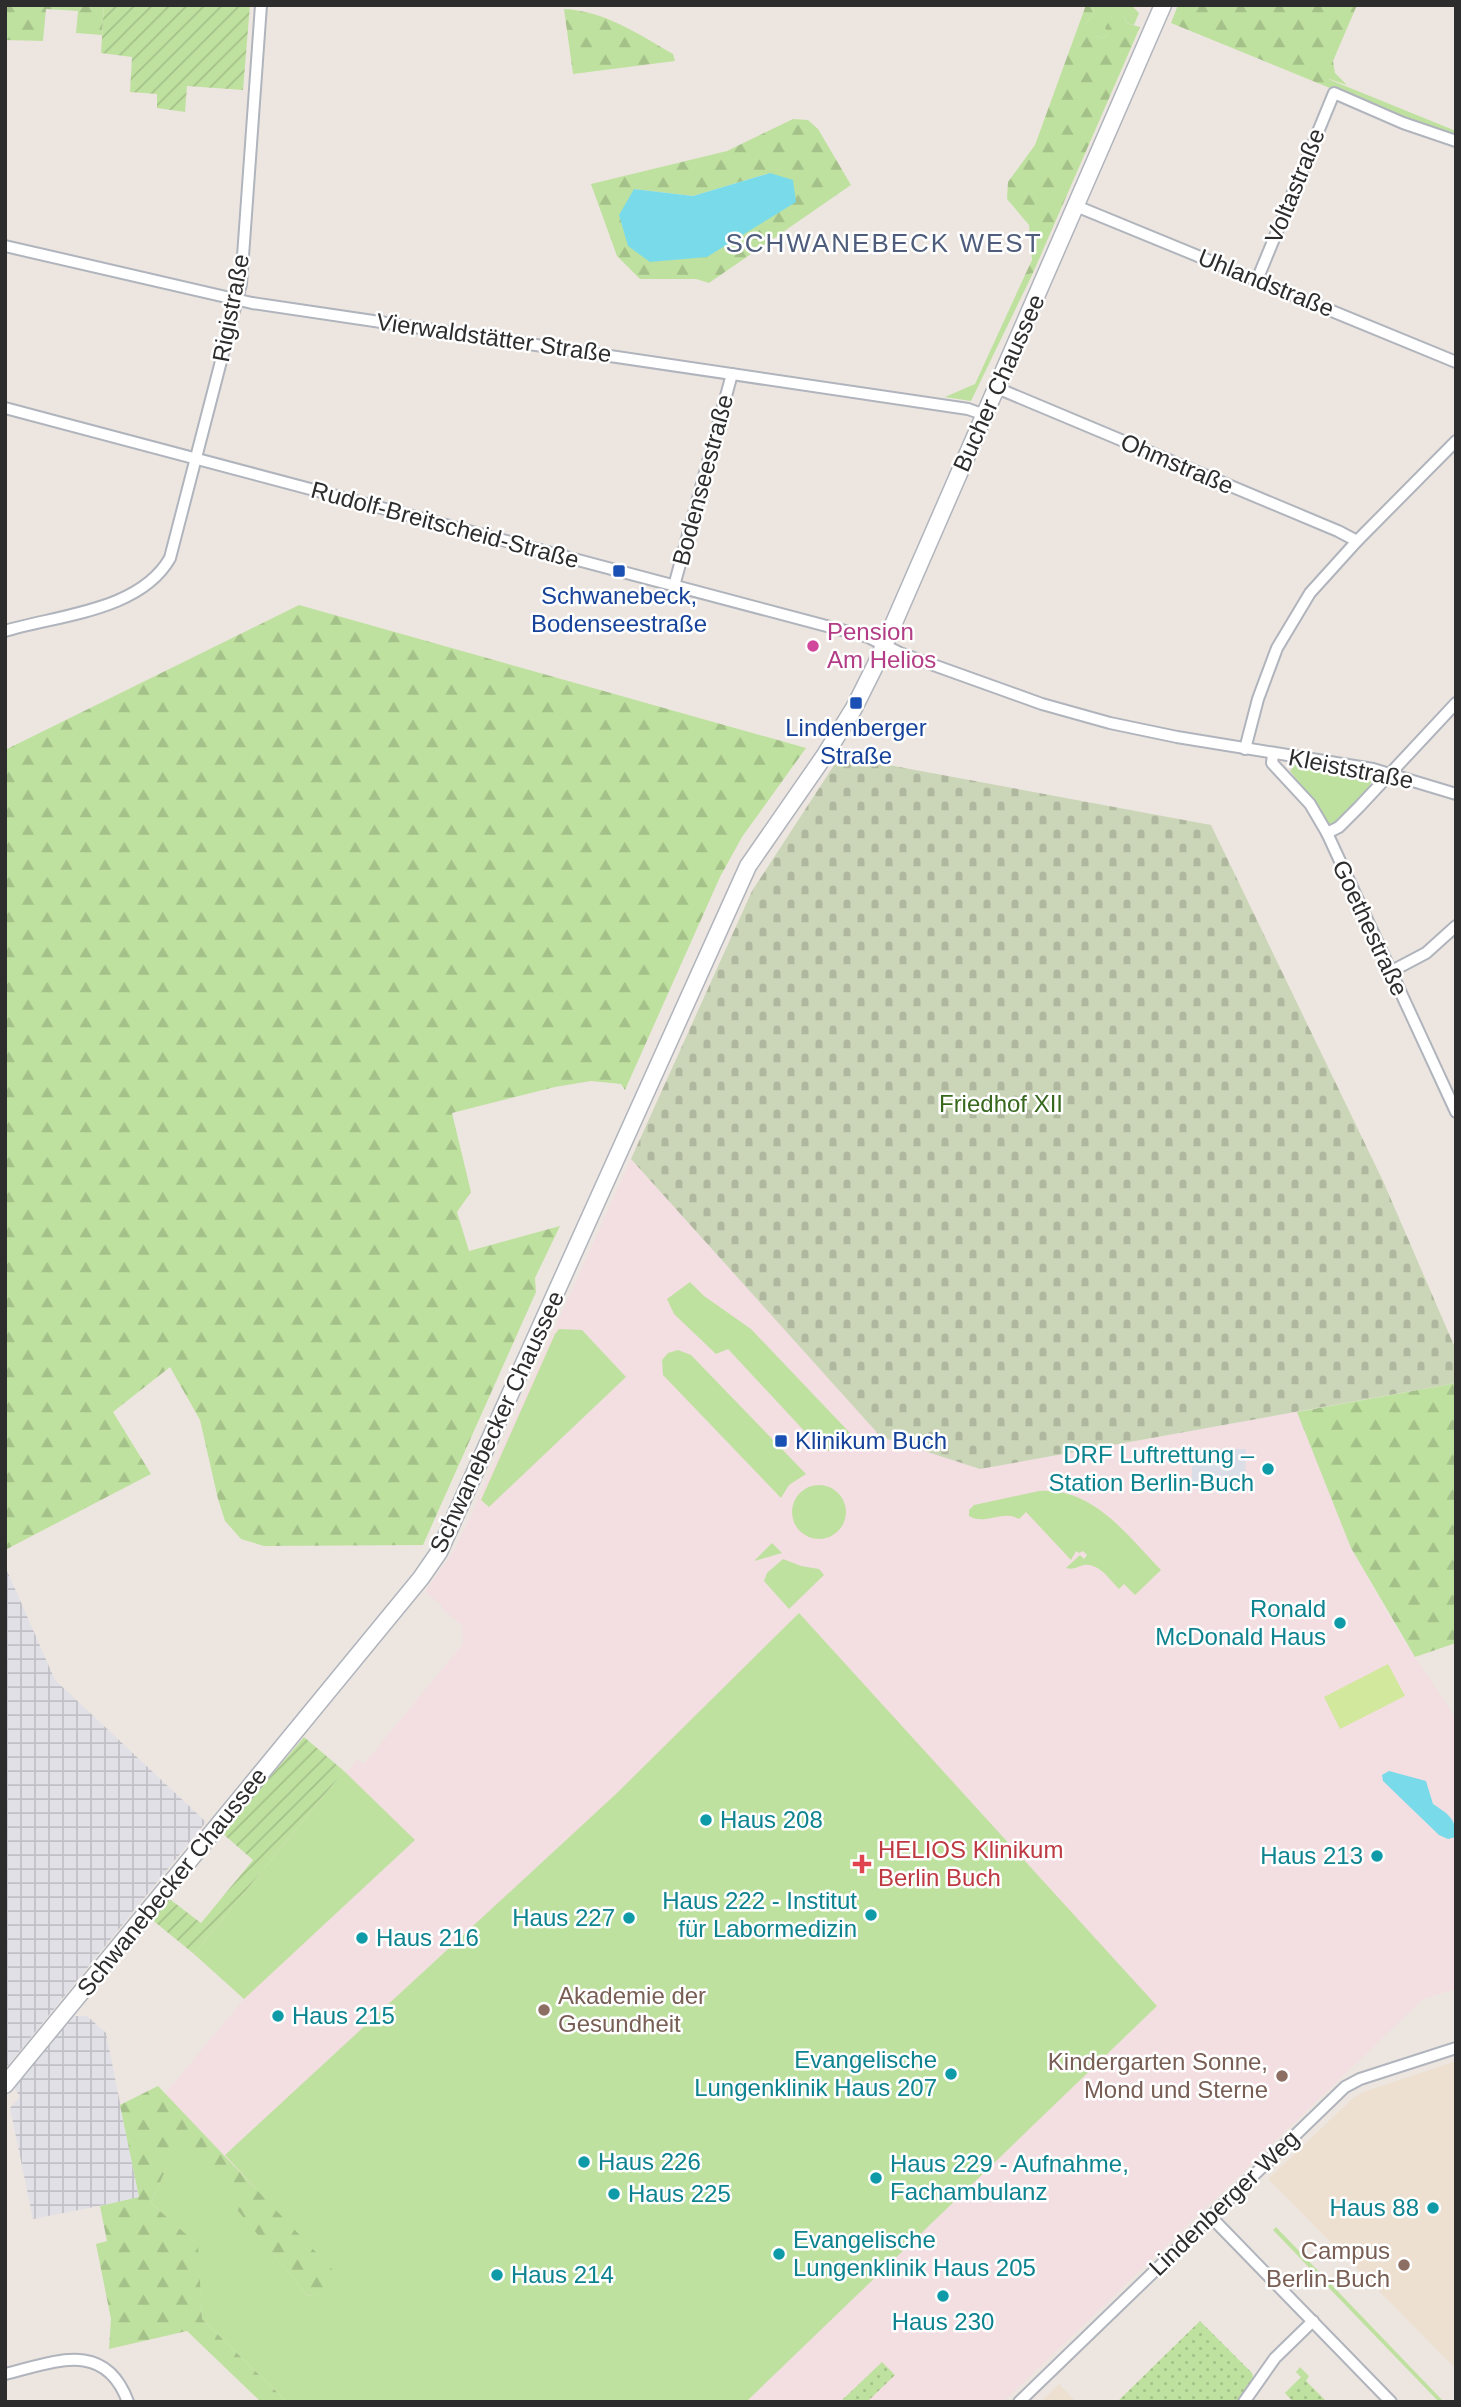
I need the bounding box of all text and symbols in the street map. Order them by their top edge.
street label: Voltastraße [1259,124,1330,247]
district label: SCHWANEBECK WEST [725,228,1043,258]
street label: Uhlandstraße [1194,243,1338,322]
street label: Rigistraße [207,252,254,364]
street label: Bucher Chaussee [947,290,1050,475]
street label: Vierwaldstätter Straße [375,308,613,367]
street label: Bodenseestraße [667,391,738,568]
street label: Ohmstraße [1117,428,1238,499]
street label: Rudolf-Breitscheid-Straße [308,476,582,573]
marker: Schwanebeck, Bodenseestraße [611,563,627,579]
place label: Schwanebeck, Bodenseestraße [531,582,707,637]
place label: Pension Am Helios [827,618,936,673]
marker: Pension Am Helios [805,638,821,654]
marker: Lindenberger Straße [848,695,864,711]
place label: Lindenberger Straße [785,714,927,769]
street label: Kleiststraße [1286,743,1416,794]
street label: Goethestraße [1327,856,1414,1000]
park label: Friedhof XII [939,1090,1063,1117]
street label: Schwanebecker Chaussee [424,1287,569,1557]
place label: Klinikum Buch [795,1427,947,1454]
marker: Klinikum Buch [773,1433,789,1449]
place label: DRF Luftrettung – Station Berlin-Buch [1049,1441,1255,1496]
marker: DRF Luftrettung – Station Berlin-Buch [1260,1461,1276,1477]
place label: Ronald McDonald Haus [1155,1595,1326,1650]
marker: Ronald McDonald Haus [1332,1615,1348,1631]
street label: Schwanebecker Chaussee [71,1762,272,2001]
place label: Haus 208 [720,1806,823,1833]
marker: Haus 208 [698,1812,714,1828]
place label: HELIOS Klinikum Berlin Buch [878,1836,1063,1891]
place label: Haus 213 [1260,1842,1363,1869]
marker: Haus 213 [1369,1848,1385,1864]
marker: HELIOS Klinikum Berlin Buch [852,1854,872,1874]
place label: Haus 222 - Institut für Labormedizin [662,1887,857,1942]
place label: Haus 227 [512,1904,615,1931]
marker: Haus 222 - Institut für Labormedizin [863,1907,879,1923]
marker: Haus 227 [621,1910,637,1926]
place label: Haus 216 [376,1924,479,1951]
marker: Haus 216 [354,1930,370,1946]
place label: Akademie der Gesundheit [558,1982,706,2037]
place label: Haus 215 [292,2002,395,2029]
marker: Akademie der Gesundheit [536,2002,552,2018]
marker: Haus 215 [270,2008,286,2024]
place label: Evangelische Lungenklinik Haus 207 [694,2046,937,2101]
place label: Kindergarten Sonne, Mond und Sterne [1048,2048,1268,2103]
marker: Evangelische Lungenklinik Haus 207 [943,2066,959,2082]
marker: Kindergarten Sonne, Mond und Sterne [1274,2068,1290,2084]
street label: Lindenberger Weg [1143,2124,1304,2281]
place label: Haus 226 [598,2148,701,2175]
place label: Haus 229 - Aufnahme, Fachambulanz [890,2150,1129,2205]
marker: Haus 226 [576,2154,592,2170]
marker: Haus 229 - Aufnahme, Fachambulanz [868,2170,884,2186]
place label: Haus 225 [628,2180,731,2207]
marker: Haus 225 [606,2186,622,2202]
place label: Haus 88 [1330,2194,1419,2221]
marker: Haus 88 [1425,2200,1441,2216]
place label: Evangelische Lungenklinik Haus 205 [793,2226,1036,2281]
place label: Campus Berlin-Buch [1266,2237,1390,2292]
marker: Evangelische Lungenklinik Haus 205 [771,2246,787,2262]
marker: Campus Berlin-Buch [1396,2257,1412,2273]
place label: Haus 214 [511,2261,614,2288]
marker: Haus 214 [489,2267,505,2283]
marker: Haus 230 [935,2288,951,2304]
place label: Haus 230 [892,2308,994,2335]

